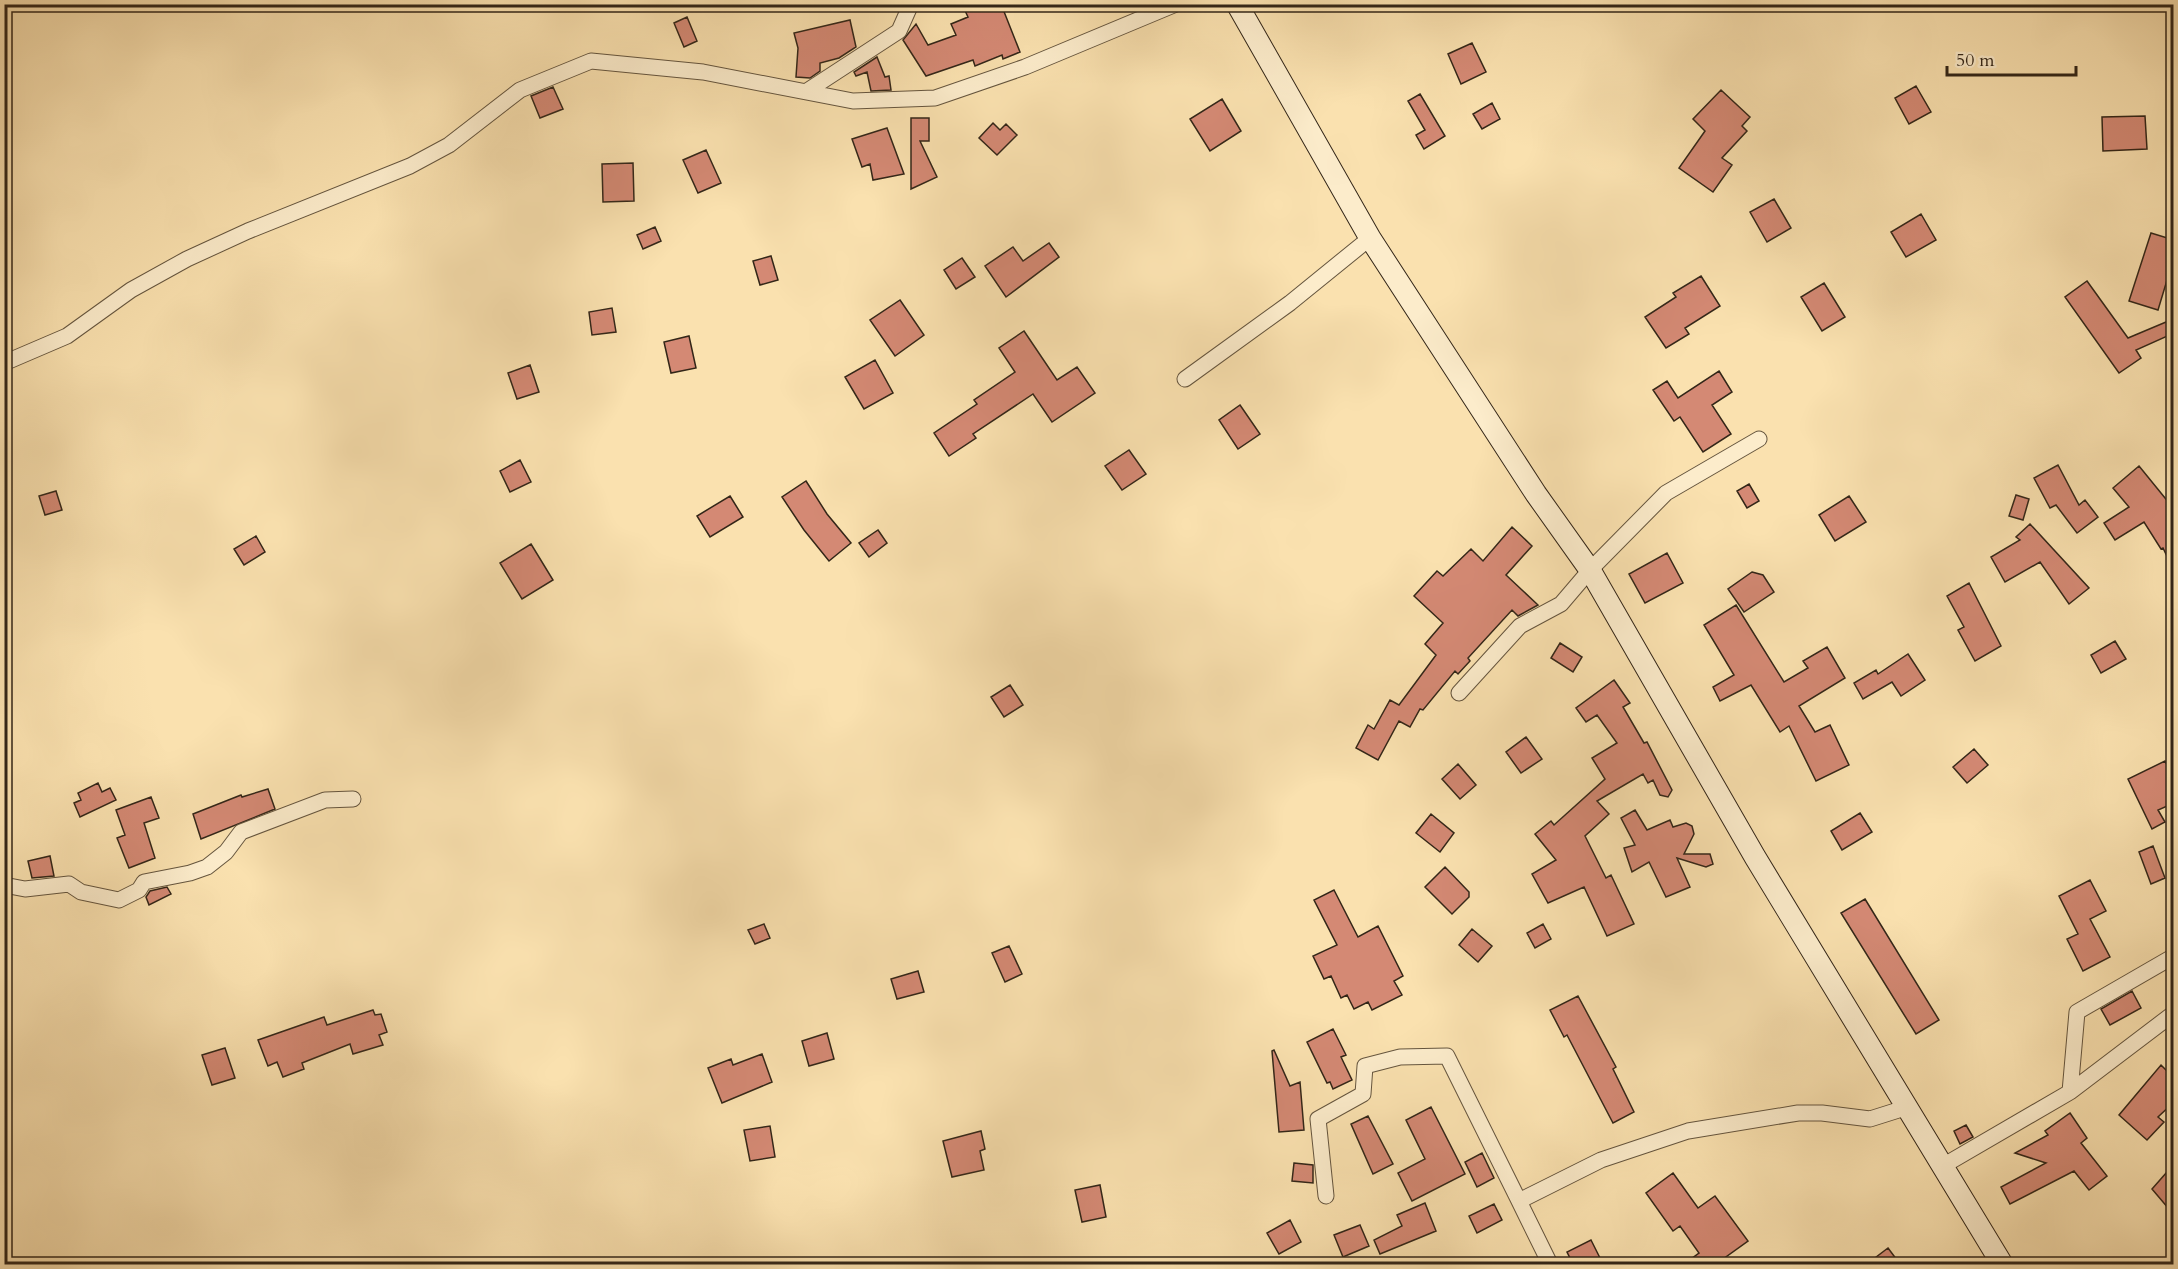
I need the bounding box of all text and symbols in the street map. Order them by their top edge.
scale bar [1947,39,2076,77]
text: 50 m [1956,48,1995,73]

